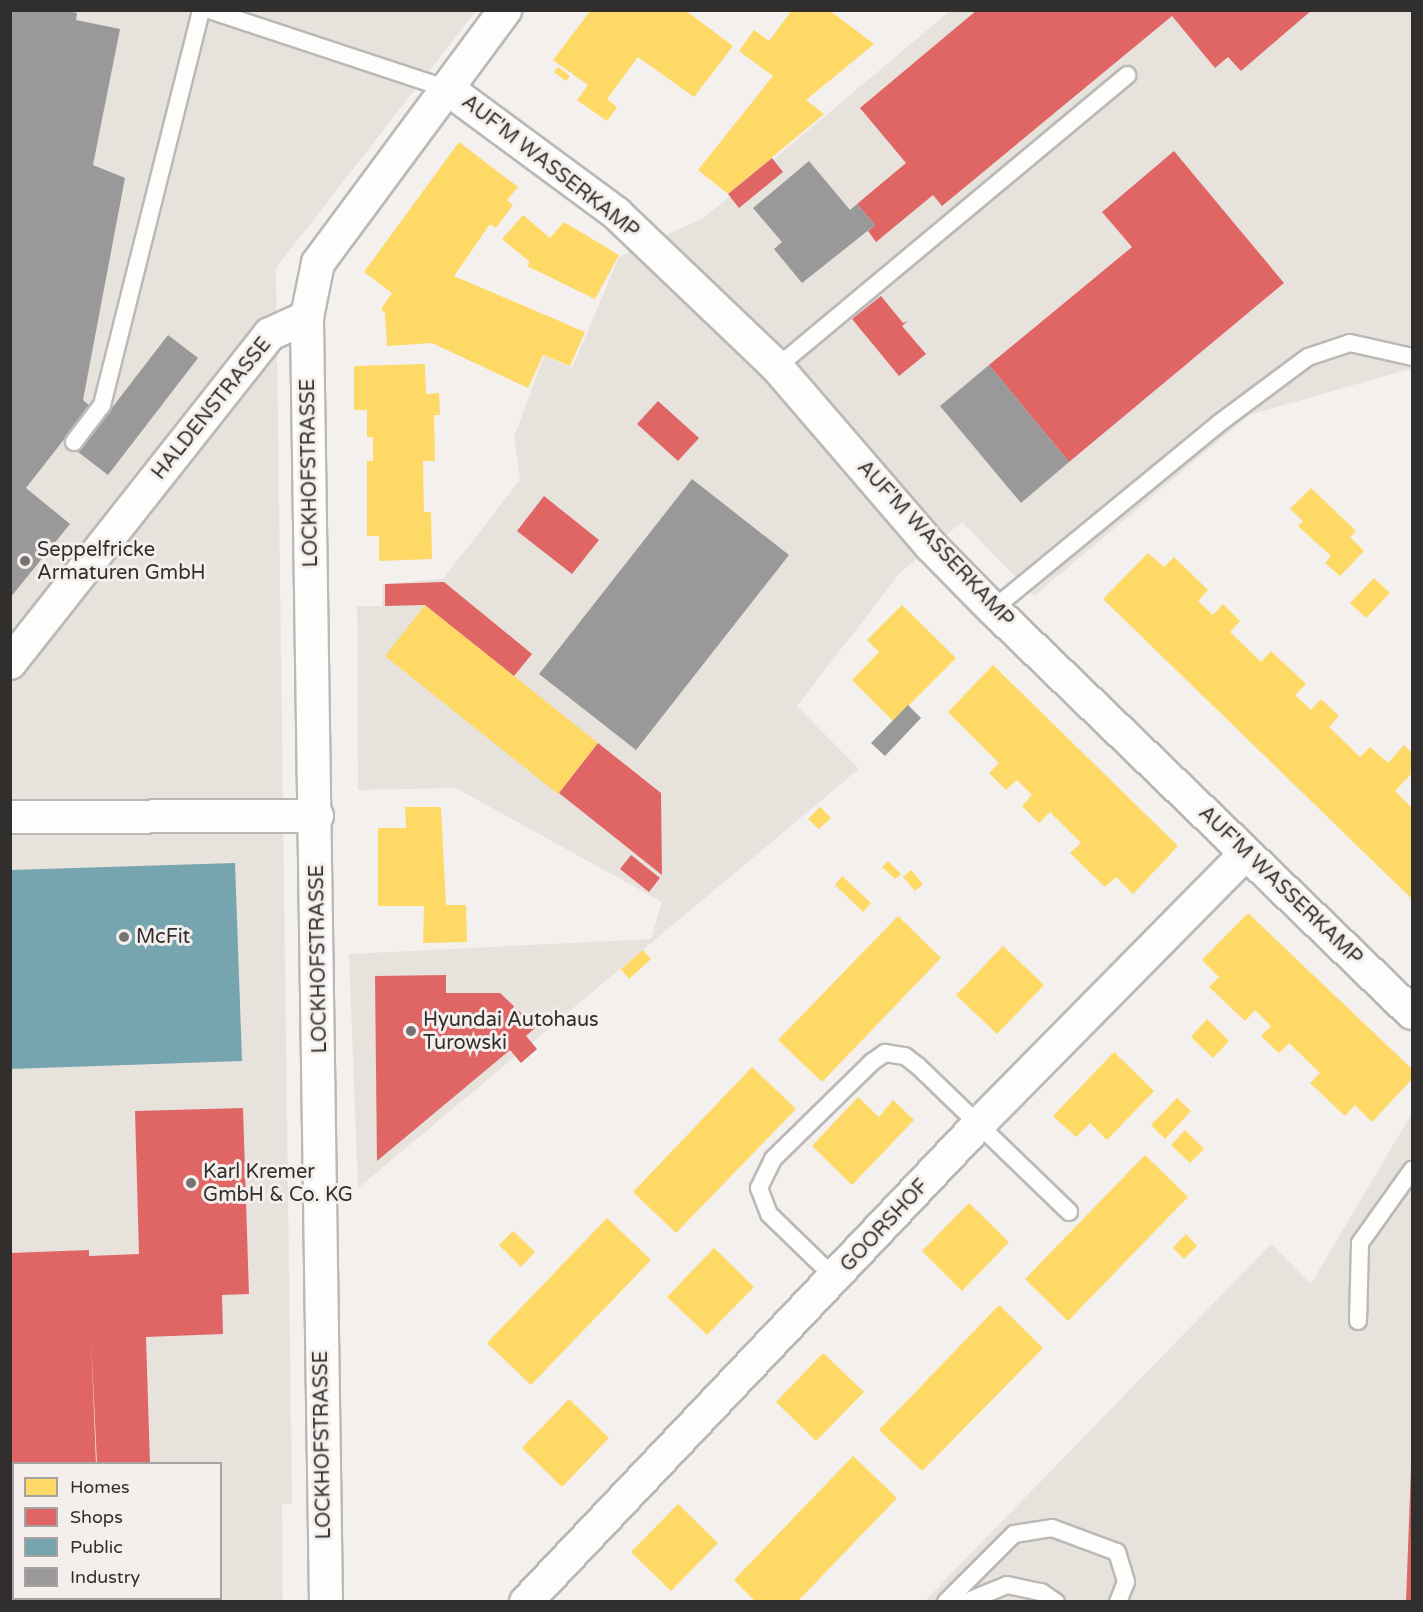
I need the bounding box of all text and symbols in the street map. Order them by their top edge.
street label: AUF'M WASSERKAMP [457,90,643,244]
street label: HALDENSTRASSE [147,333,277,485]
street label: LOCKHOFSTRASSE [296,378,324,568]
street label: AUF'M WASSERKAMP [852,456,1018,632]
place label: Seppelfricke Armaturen GmbH [37,538,206,585]
marker: Seppelfricke Armaturen GmbH [18,554,32,568]
street label: AUF'M WASSERKAMP [1193,802,1367,970]
street label: LOCKHOFSTRASSE [305,864,333,1054]
place label: McFit [136,925,190,949]
marker: McFit [117,930,131,944]
place label: Hyundai Autohaus Turowski [423,1008,599,1055]
marker: Hyundai Autohaus Turowski [404,1024,418,1038]
place label: Karl Kremer GmbH & Co. KG [203,1160,353,1207]
street label: GOORSHOF [836,1175,934,1277]
marker: Karl Kremer GmbH & Co. KG [184,1176,198,1190]
street label: LOCKHOFSTRASSE [309,1350,337,1540]
legend [12,1462,222,1600]
text: Homes [70,1476,130,1498]
text: Shops [70,1506,123,1528]
text: Public [70,1536,123,1558]
text: Industry [70,1566,140,1588]

